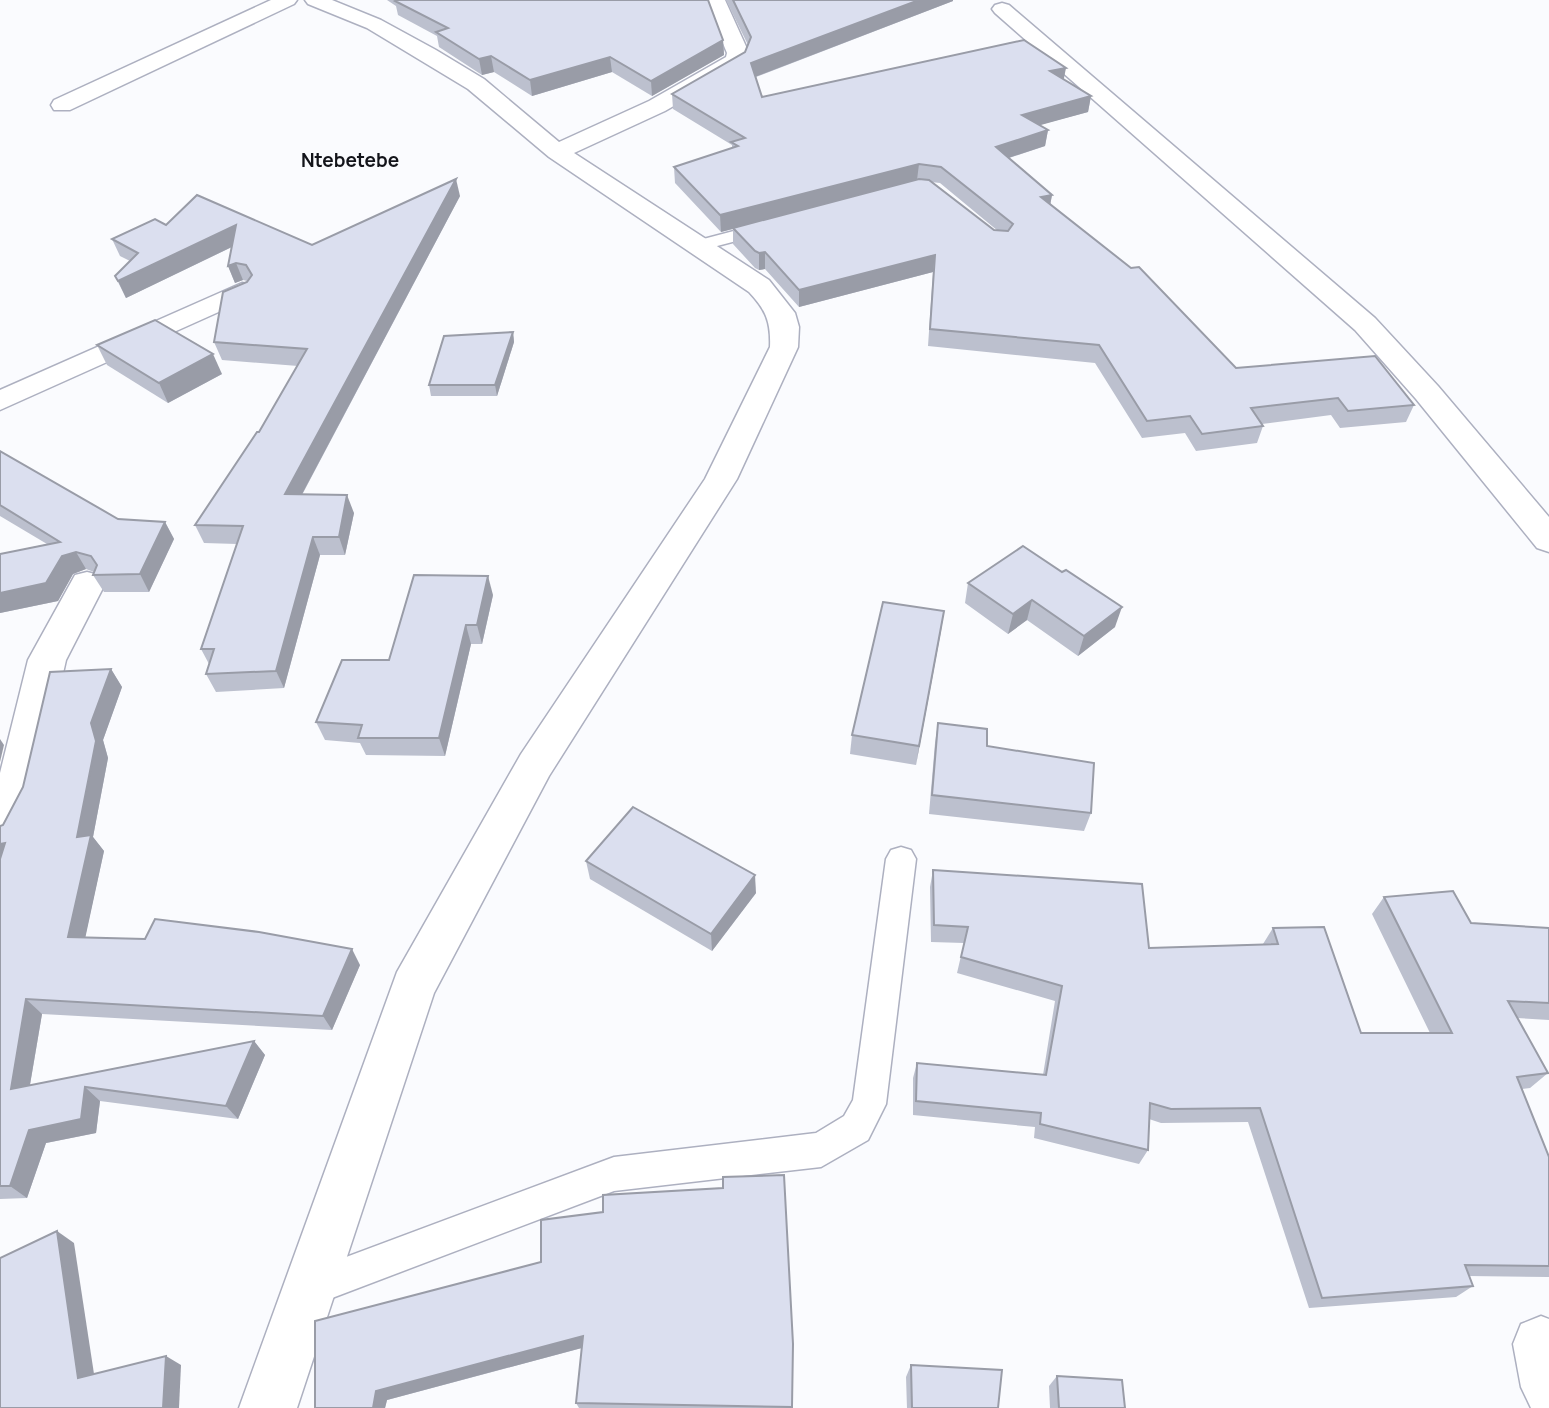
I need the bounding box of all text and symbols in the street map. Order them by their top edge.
district label: Ntebetebe [301,147,399,173]

